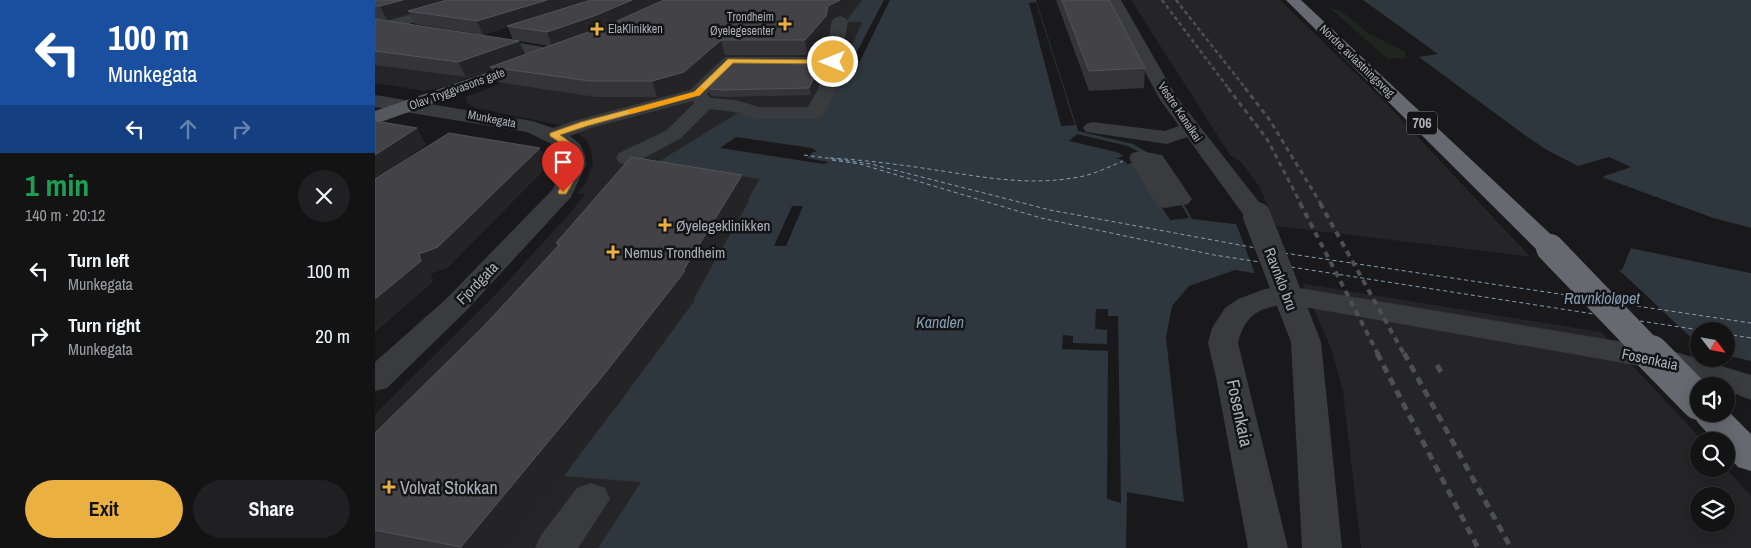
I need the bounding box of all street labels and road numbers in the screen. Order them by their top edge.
street label: Nordre avlastningsveg [1316,21,1398,101]
street label: Olav Tryggvasons gate [407,64,507,114]
street label: Vestre Kanalkai [1154,79,1206,145]
street label: Munkegata [467,107,518,132]
road number: 706 [1407,112,1437,134]
street label: Ravnklo bru [1259,245,1303,313]
street label: Fjordgata [451,257,503,309]
street label: Fosenkaia [1620,343,1680,375]
street label: Fosenkaia [1221,377,1259,449]

